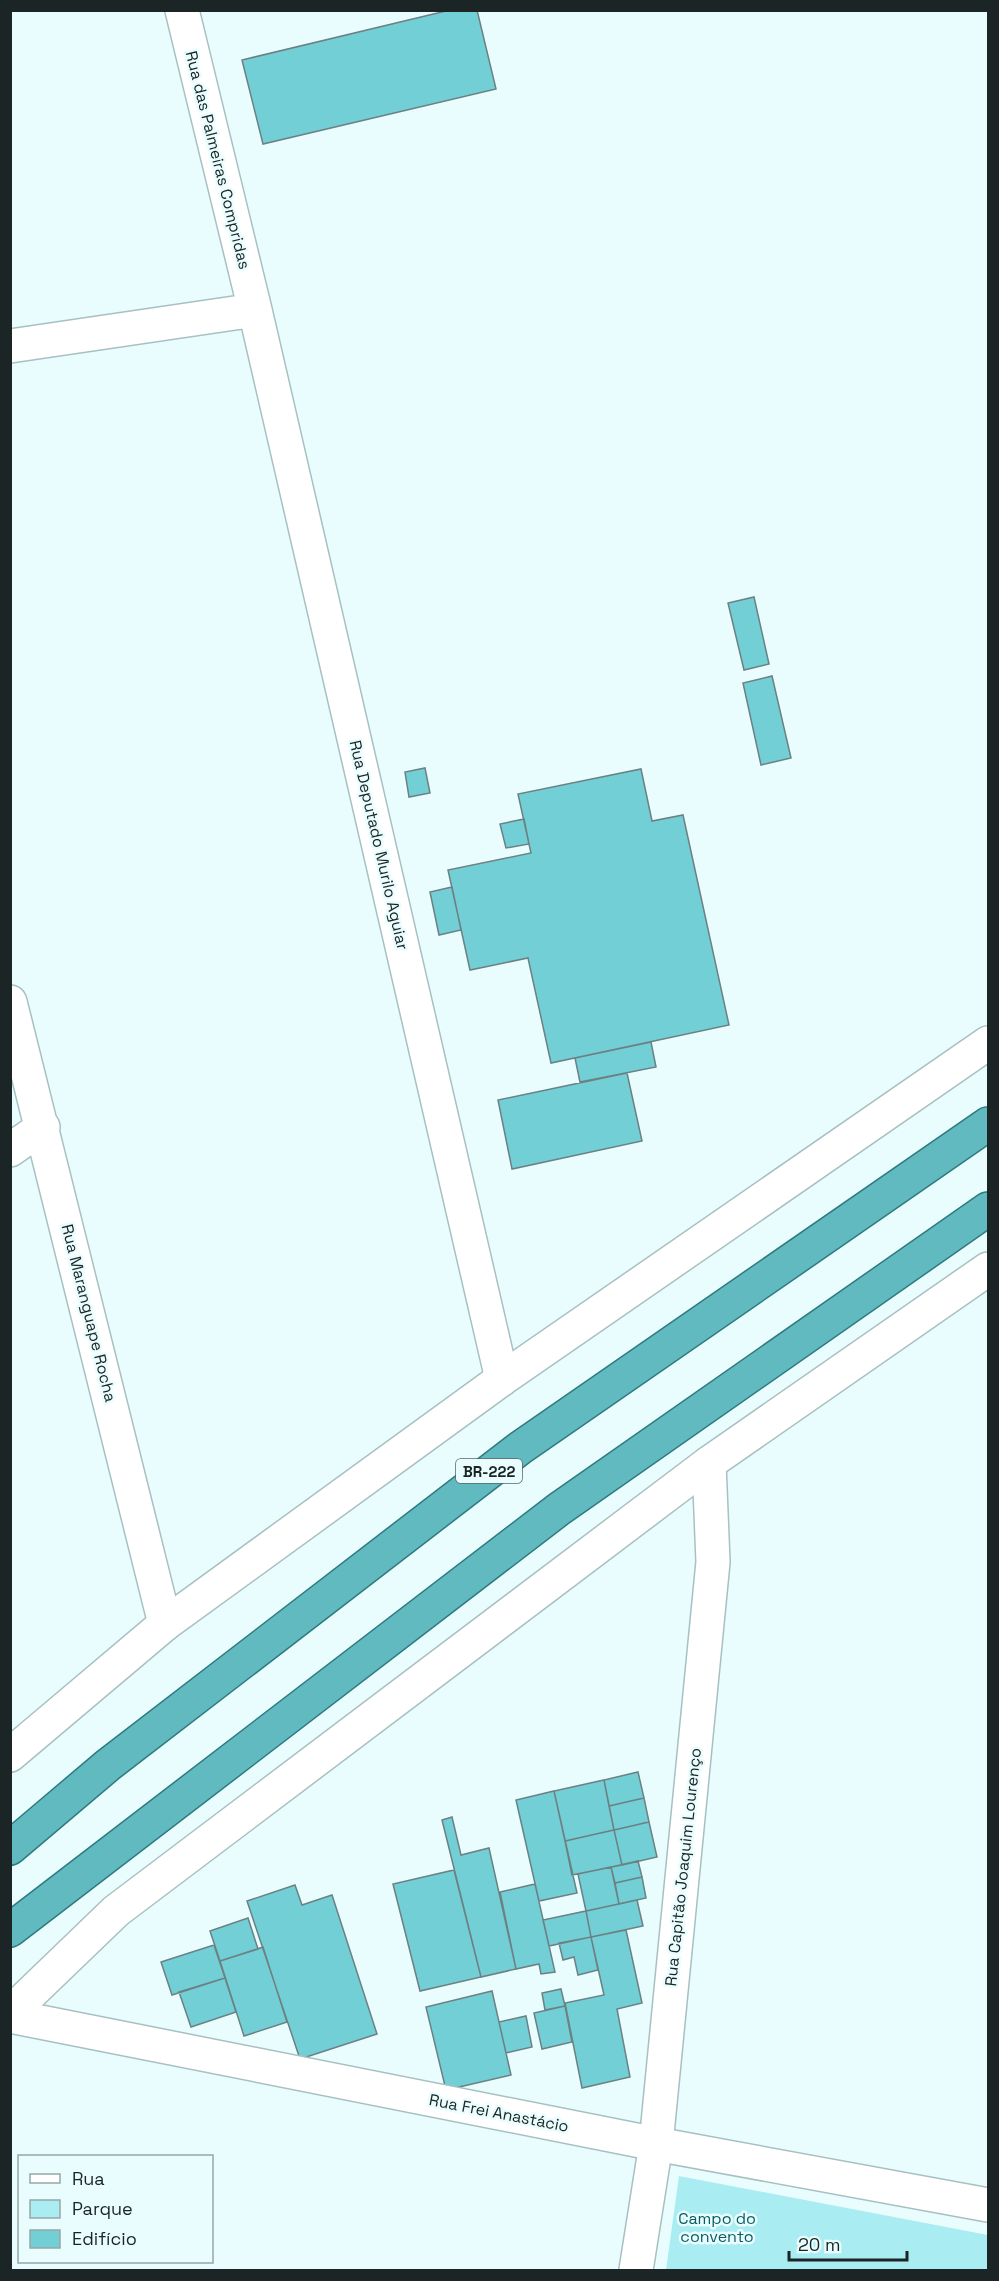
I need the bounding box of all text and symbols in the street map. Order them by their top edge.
street label: Rua das Palmeiras Compridas [181,49,255,271]
street label: Rua Deputado Murilo Aguiar [345,738,413,952]
street label: Rua Maranguape Rocha [57,1222,121,1404]
road number: BR-222 [456,1459,522,1483]
street label: Rua Capitão Joaquim Lourenço [660,1747,706,1987]
street label: Rua Frei Anastácio [427,2089,571,2137]
legend [18,2155,213,2263]
text: Rua [72,2167,105,2190]
text: Parque [72,2197,133,2220]
park label: Campo do convento [678,2208,756,2247]
scale bar [789,2224,908,2262]
text: Edifício [72,2227,137,2250]
text: 20 m [798,2233,841,2256]

